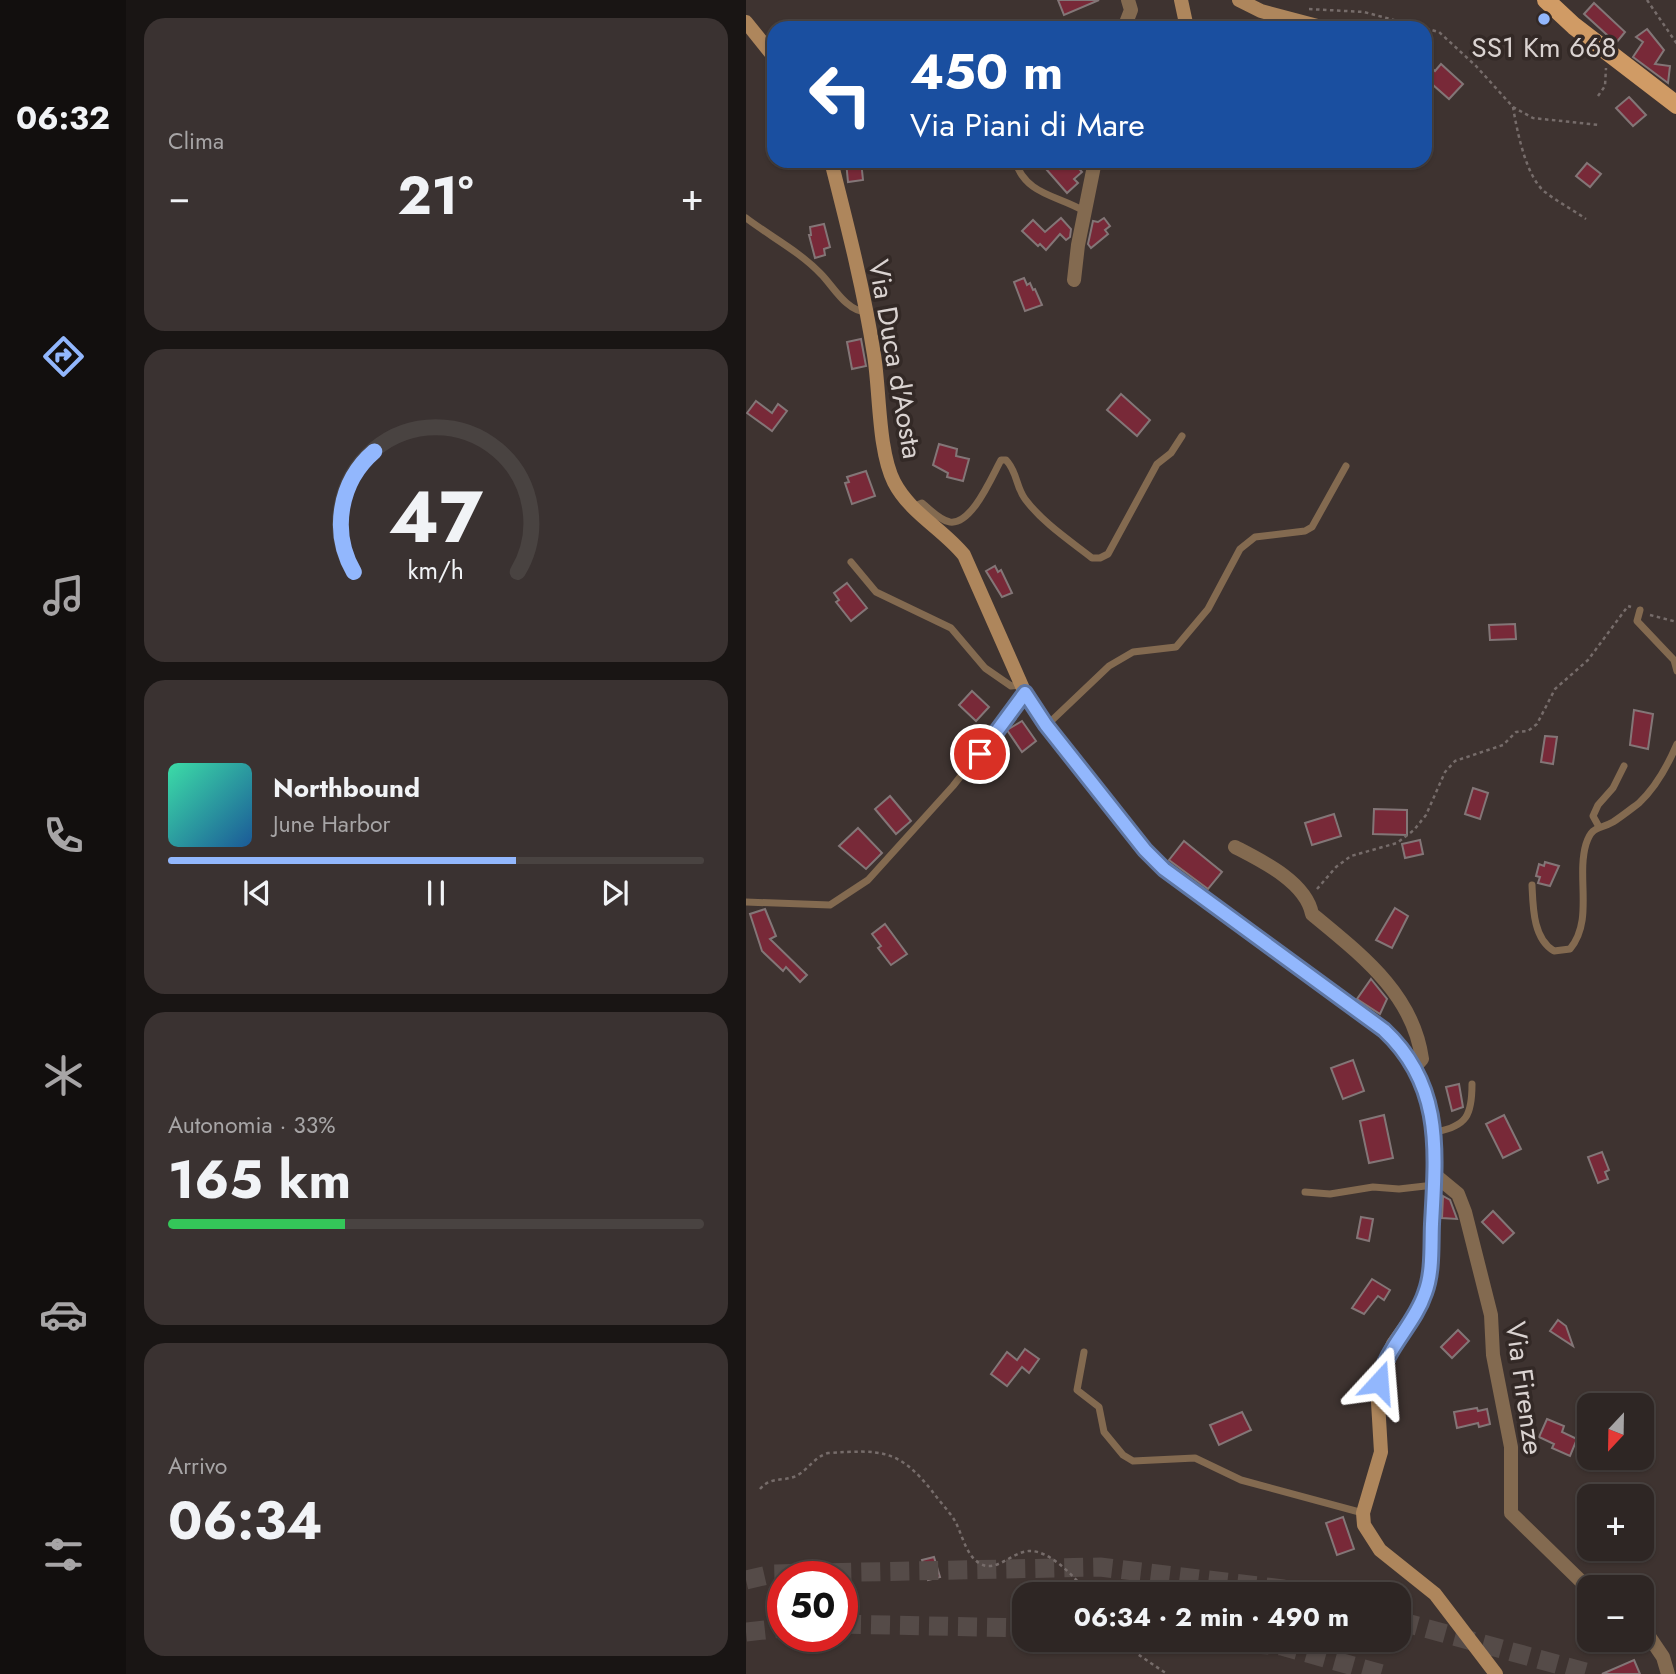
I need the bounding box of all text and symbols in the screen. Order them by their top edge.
marker: SS1 Km 668 [1536,11,1552,27]
place label: SS1 Km 668 [1471,27,1617,68]
text: 450 m [910,37,1063,107]
icon: left [795,49,886,140]
text: 06:32 [16,95,110,141]
text: Via Piani di Mare [910,102,1145,148]
text: Clima [168,124,224,158]
text: 21° [398,158,474,234]
text: − [168,169,190,224]
text: + [681,169,704,224]
street label: Via Duca d'Aosta [858,256,933,462]
icon: directions [39,332,88,381]
text: 47 [389,464,483,569]
text: km/h [408,552,464,588]
icon: music [39,571,88,620]
pin [950,724,1010,784]
icon: arrive [961,735,999,773]
text: Northbound [273,769,420,807]
text: June Harbor [273,807,390,841]
icon: phone [39,811,88,860]
icon: previous [238,874,276,912]
icon: pause [417,874,455,912]
icon: next [596,874,634,912]
icon: climate [39,1051,88,1100]
text: Autonomia · 33% [168,1108,336,1142]
text: 165 km [168,1142,351,1218]
icon: car [39,1290,88,1339]
street label: Via Firenze [1495,1319,1554,1457]
position arrow [1342,1345,1416,1419]
north arrow [1577,1393,1654,1470]
map controls [1577,1393,1654,1652]
text: Arrivo [168,1449,227,1483]
text: 06:34 [168,1483,323,1559]
button: + [1577,1484,1654,1561]
icon: filters [39,1530,88,1579]
speed limit sign: 50 [767,1561,858,1652]
button: − [1577,1575,1654,1652]
text: 06:34 · 2 min · 490 m [1074,1598,1349,1636]

